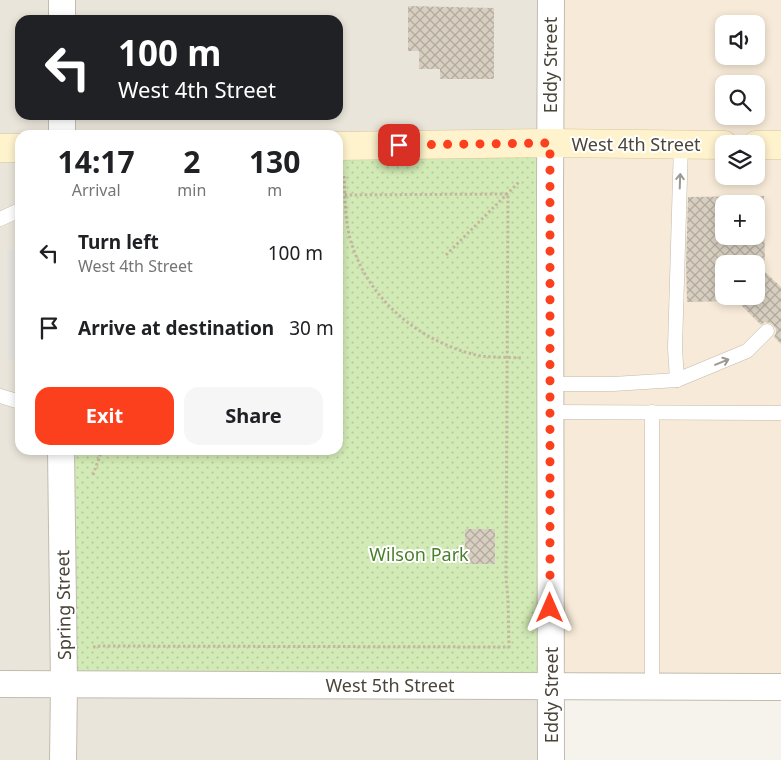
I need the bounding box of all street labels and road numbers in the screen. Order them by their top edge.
street label: Eddy Street [538,16,562,113]
street label: West 4th Street [571,132,701,156]
street label: Spring Street [50,549,76,660]
street label: Eddy Street [539,646,563,743]
street label: West 5th Street [325,673,455,697]

